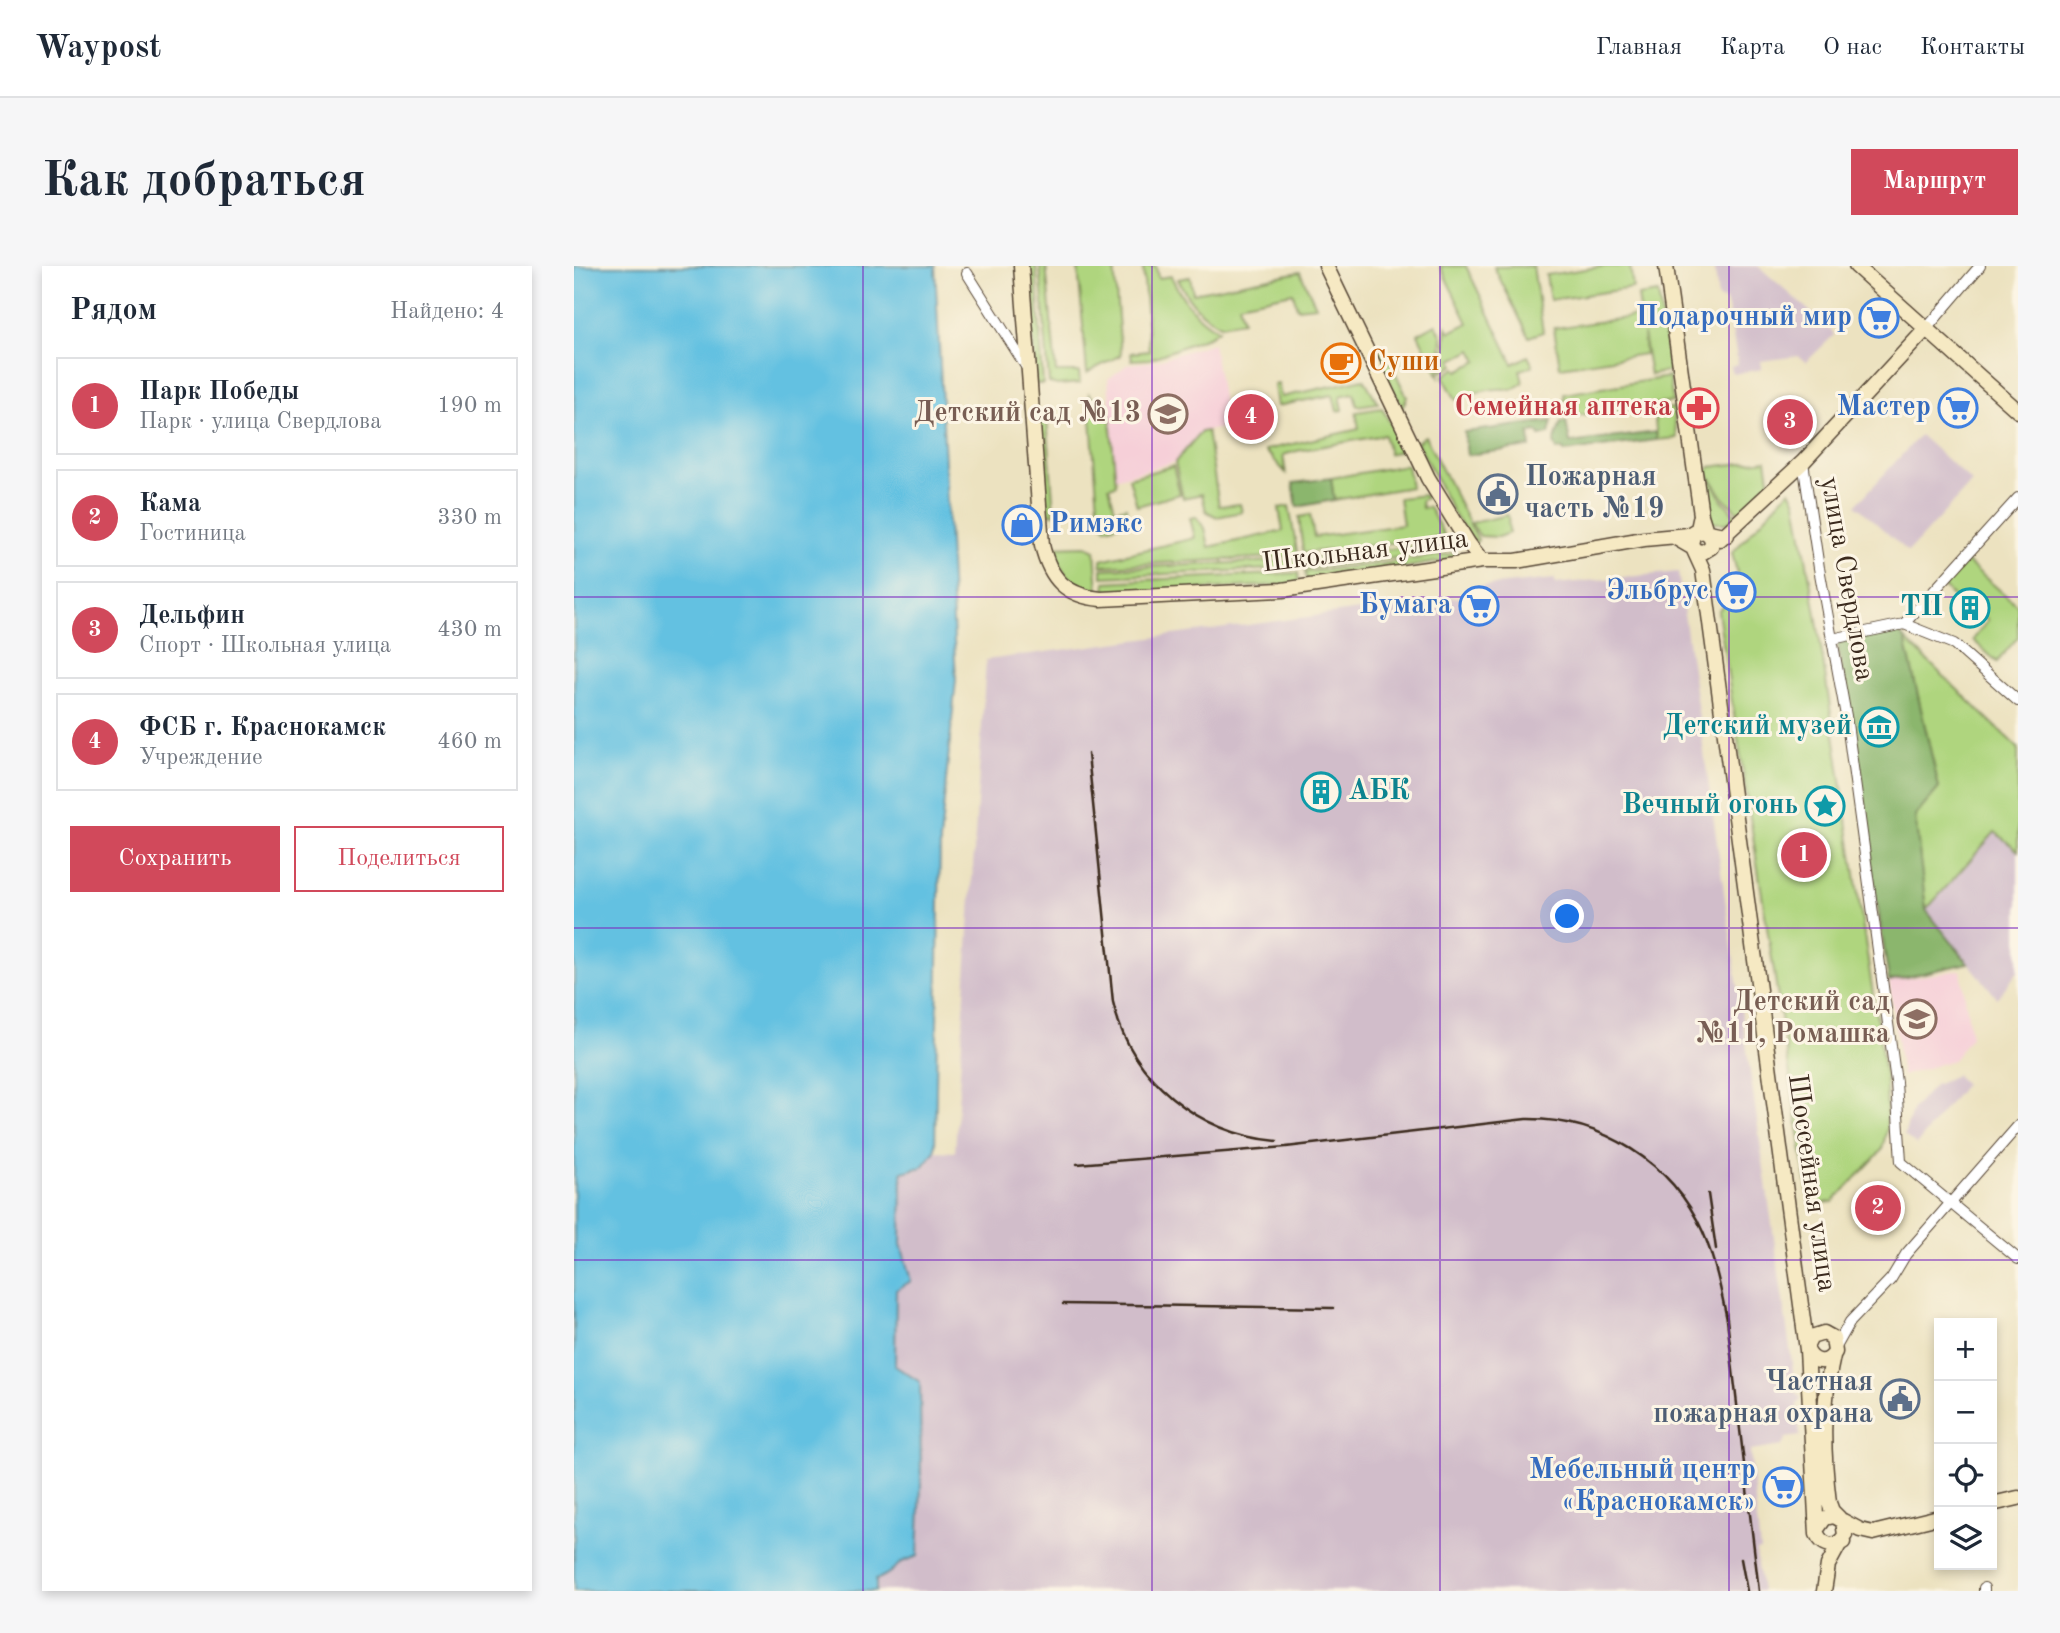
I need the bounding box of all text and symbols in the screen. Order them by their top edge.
text: Waypost [35,32,161,65]
text: Главная [1596,36,1682,60]
text: Карта [1720,36,1785,60]
text: О нас [1823,36,1882,60]
text: Контакты [1920,36,2025,60]
button: Маршрут [1851,149,2018,215]
text: Как добраться [42,158,366,207]
text: Рядом [70,296,157,326]
supermarket icon: Подарочный мир [1858,297,1900,339]
text: Найдено: 4 [390,300,504,323]
place label: Подарочный мир [1636,304,1852,332]
cafe icon: Суши [1320,342,1362,384]
place label: Суши [1368,348,1440,377]
text: Парк Победы [139,379,299,405]
pharmacy icon: Семейная аптека [1678,387,1720,429]
supermarket icon: Мастер [1937,387,1979,429]
pin: 4 [1228,391,1274,443]
school or university icon: Детский сад №13 [1147,393,1189,435]
place label: Семейная аптека [1454,393,1672,422]
text: 1 [88,394,102,417]
text: 190 m [437,394,502,417]
place label: Мастер [1837,394,1931,422]
pin: 3 [1767,396,1813,448]
place label: Детский сад №13 [914,399,1141,428]
text: Парк · улица Свердлова [139,410,382,433]
place label: Пожарная часть №19 [1525,464,1664,524]
public building icon: Пожарная часть №19 [1477,473,1519,515]
street label: улица Свердлова [1814,475,1878,684]
text: Кама [139,491,201,517]
shop icon: Римэкс [1001,504,1043,546]
text: 2 [88,506,102,529]
text: 330 m [437,506,502,529]
place label: Римэкс [1049,511,1143,539]
text: Гостиница [139,522,246,545]
street label: Школьная улица [1260,525,1470,579]
supermarket icon: Эльбрус [1715,571,1757,613]
place label: Эльбрус [1606,577,1709,606]
supermarket icon: Бумага [1458,585,1500,627]
building icon: ТП [1949,587,1991,629]
place label: Бумага [1359,592,1452,620]
place label: ТП [1900,594,1943,622]
text: Дельфин [139,603,245,629]
text: 3 [88,618,102,641]
text: 430 m [437,618,502,641]
text: Спорт · Школьная улица [139,634,391,657]
museum icon: Детский музей [1858,706,1900,748]
place label: Детский музей [1663,713,1852,741]
text: ФСБ г. Краснокамск [139,715,386,741]
text: 4 [88,730,102,753]
text: 460 m [437,730,502,753]
text: Учреждение [139,746,263,769]
building icon: АБК [1300,771,1342,813]
place label: АБК [1348,777,1410,806]
place icon: Вечный огонь [1804,785,1846,827]
place label: Вечный огонь [1622,792,1798,820]
button: Сохранить [70,826,280,892]
button: Поделиться [294,826,504,892]
pin: 1 [1781,829,1827,881]
your location [1550,899,1584,933]
place label: Детский сад №11, Ромашка [1696,989,1890,1049]
school or university icon: Детский сад №11, Ромашка [1896,998,1938,1040]
street label: Шоссейная улица [1782,1072,1840,1294]
pin: 2 [1855,1182,1901,1234]
map controls [1934,1318,1997,1570]
button: + [1934,1318,1997,1381]
place label: Частная пожарная охрана [1653,1369,1873,1429]
public building icon: Частная пожарная охрана [1879,1378,1921,1420]
button: − [1934,1381,1997,1444]
button: locate [1934,1444,1997,1507]
place label: Мебельный центр «Краснокамск» [1529,1457,1756,1517]
supermarket icon: Мебельный центр «Краснокамск» [1762,1466,1804,1508]
button: layers [1934,1507,1997,1570]

